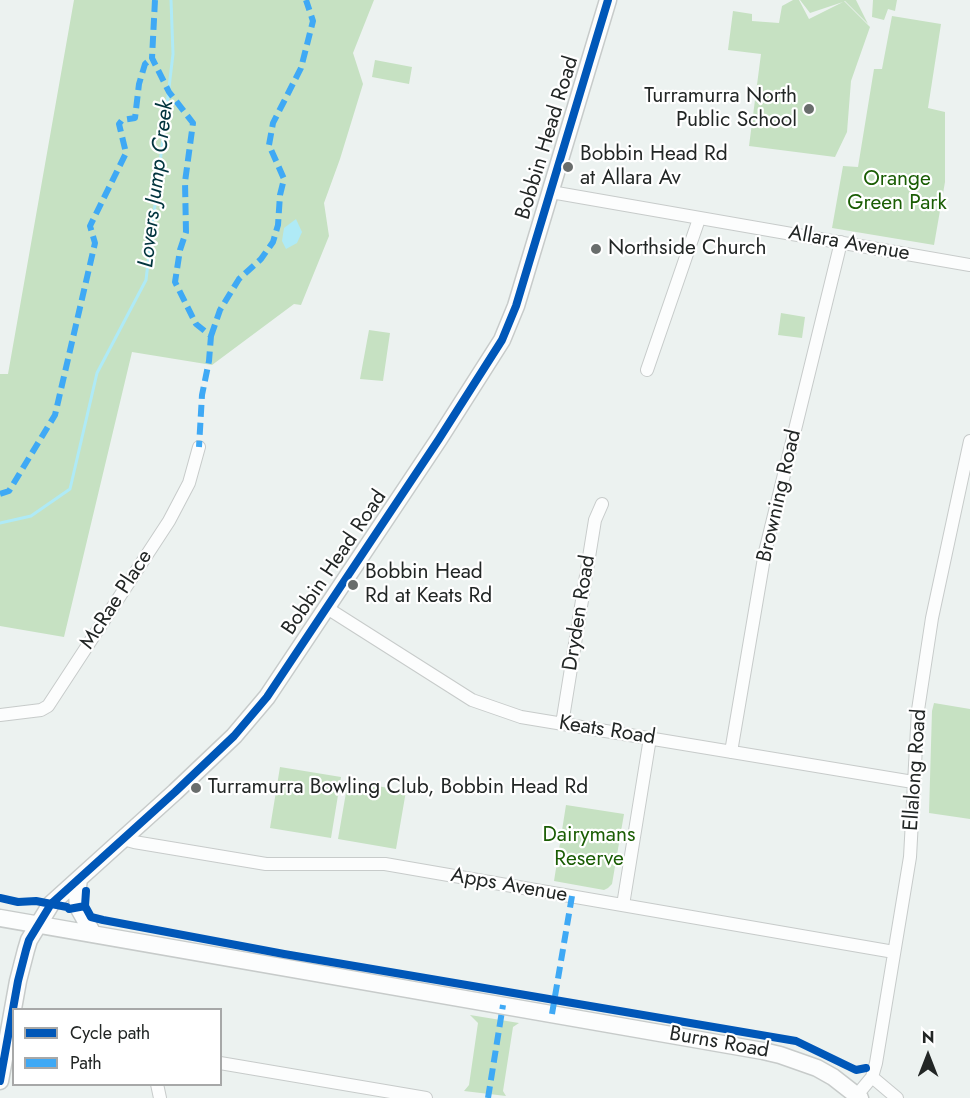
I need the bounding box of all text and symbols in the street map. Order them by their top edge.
street label: Bobbin Head Road [511,53,585,223]
place label: Turramurra North Public School [644,84,797,134]
water label: Lovers Jump Creek [134,99,180,269]
marker: Turramurra North Public School [802,102,816,116]
place label: Bobbin Head Rd at Allara Av [580,142,728,192]
marker: Bobbin Head Rd at Allara Av [561,160,575,174]
park label: Orange Green Park [847,167,947,217]
street label: Allara Avenue [786,221,912,267]
place label: Northside Church [608,236,766,262]
marker: Northside Church [589,242,603,256]
street label: Browning Road [753,427,807,565]
street label: Bobbin Head Road [277,486,393,640]
street label: McRae Place [76,546,158,654]
street label: Dryden Road [558,553,602,673]
place label: Bobbin Head Rd at Keats Rd [365,560,492,610]
marker: Bobbin Head Rd at Keats Rd [346,578,360,592]
street label: Ellalong Road [899,708,933,832]
street label: Keats Road [557,711,657,751]
place label: Turramurra Bowling Club, Bobbin Head Rd [208,775,588,801]
marker: Turramurra Bowling Club, Bobbin Head Rd [189,781,203,795]
park label: Dairymans Reserve [543,823,635,873]
street label: Apps Avenue [449,863,569,909]
legend [12,1008,222,1086]
text: Cycle path [70,1020,150,1046]
street label: Burns Road [667,1022,771,1064]
north arrow [898,1026,958,1086]
text: N [922,1026,934,1049]
text: Path [70,1050,102,1076]

